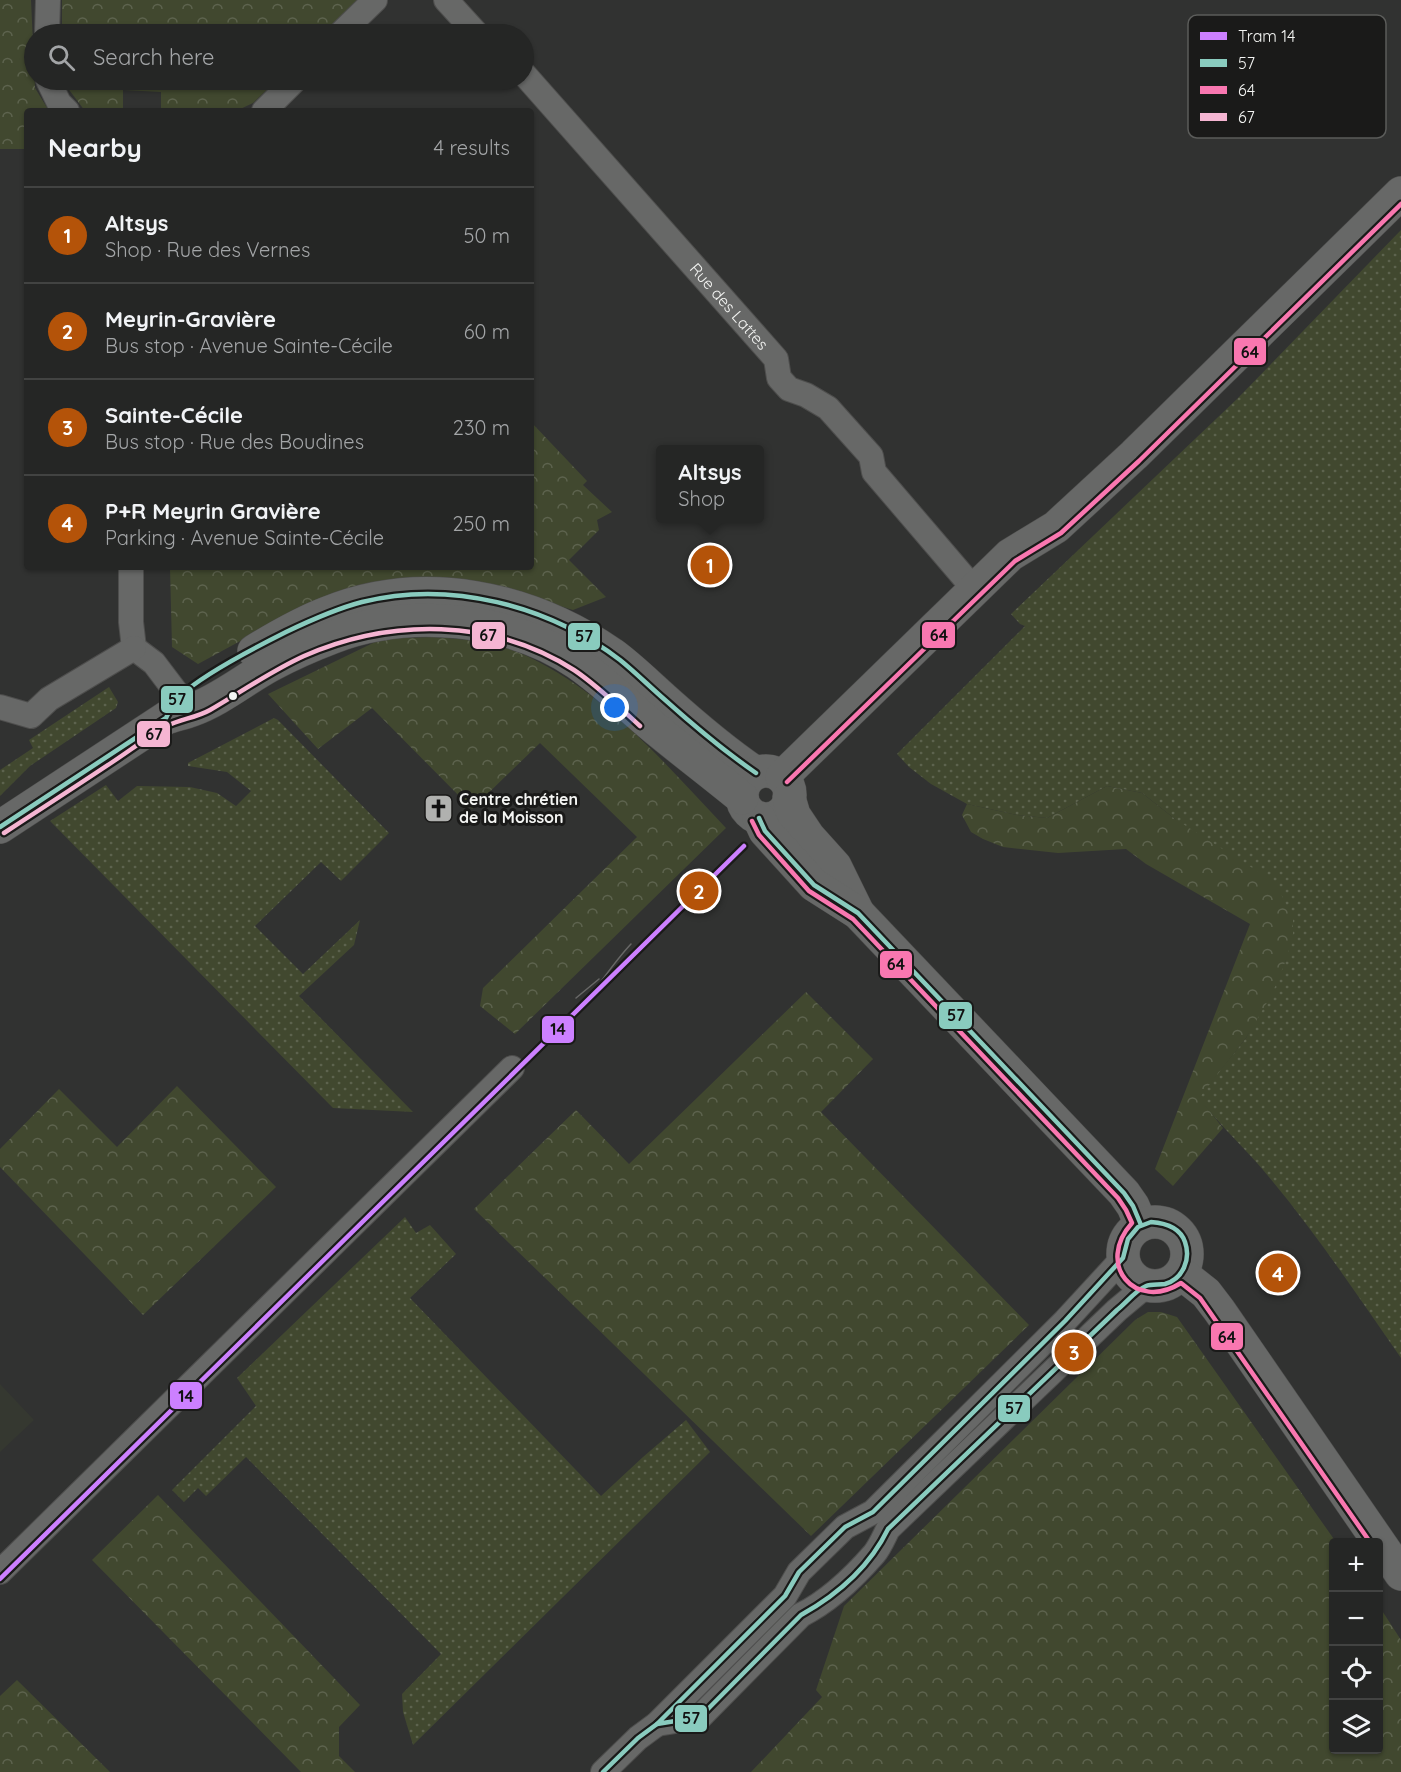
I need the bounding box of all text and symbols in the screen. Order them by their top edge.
legend [1188,15,1386,138]
search box [24,24,534,90]
text: Tram 14 [1238,26,1295,46]
icon: search [45,41,78,74]
text: Search here [93,43,214,71]
text: 57 [1238,53,1255,73]
text: 64 [1238,80,1255,100]
text: 67 [1238,107,1255,127]
text: Nearby [48,131,142,164]
text: 4 results [434,135,510,160]
text: Altsys [105,209,168,237]
text: 1 [64,223,71,248]
text: 50 m [464,223,510,248]
text: Shop · Rue des Vernes [105,237,310,262]
street label: Rue des Lattes [686,259,773,354]
text: Meyrin-Gravière [105,305,276,333]
text: 2 [62,319,73,344]
text: 60 m [464,319,510,344]
text: Bus stop · Avenue Sainte-Cécile [105,333,393,358]
line badge: 64 [1233,337,1267,366]
text: 64 [1241,342,1260,362]
text: Sainte-Cécile [105,401,243,429]
text: 3 [62,415,73,440]
text: 230 m [453,415,510,440]
text: Bus stop · Rue des Boudines [105,429,364,454]
popup [656,445,764,523]
text: Altsys [678,458,742,486]
text: Shop [678,486,725,511]
text: P+R Meyrin Gravière [105,497,321,525]
text: 4 [62,511,73,536]
text: 250 m [452,511,510,536]
text: Parking · Avenue Sainte-Cécile [105,525,384,550]
pin: 1 [690,542,730,588]
line badge: 67 [471,621,506,650]
line badge: 64 [921,621,956,649]
line badge: 57 [567,622,601,651]
text: 67 [479,625,497,645]
text: 64 [930,625,949,645]
text: 57 [575,626,593,646]
line badge: 57 [160,685,194,714]
text: 57 [168,689,186,709]
unlabelled marker [227,690,239,702]
your location [600,693,629,722]
line badge: 67 [136,720,171,748]
text: 67 [145,724,163,744]
place label: Centre chrétien de la Moisson [459,789,578,827]
church icon: Centre chrétien de la Moisson [422,792,454,824]
pin: 2 [680,868,718,914]
line badge: 64 [879,950,913,979]
text: 64 [887,954,906,974]
line badge: 57 [938,1001,973,1030]
text: 57 [947,1005,965,1025]
line badge: 14 [541,1015,575,1044]
text: 14 [550,1019,566,1039]
pin: 4 [1258,1250,1298,1296]
line badge: 64 [1210,1322,1244,1351]
text: 64 [1218,1327,1237,1347]
pin: 3 [1054,1330,1094,1374]
line badge: 14 [169,1381,203,1410]
text: 14 [178,1386,194,1406]
line badge: 57 [997,1394,1031,1423]
text: 57 [1005,1398,1023,1418]
map controls [1329,1538,1383,1754]
button: + [1329,1538,1383,1592]
button: − [1329,1592,1383,1646]
button: locate [1329,1646,1383,1700]
button: layers [1329,1700,1383,1754]
line badge: 57 [674,1704,708,1733]
text: 57 [682,1708,700,1728]

